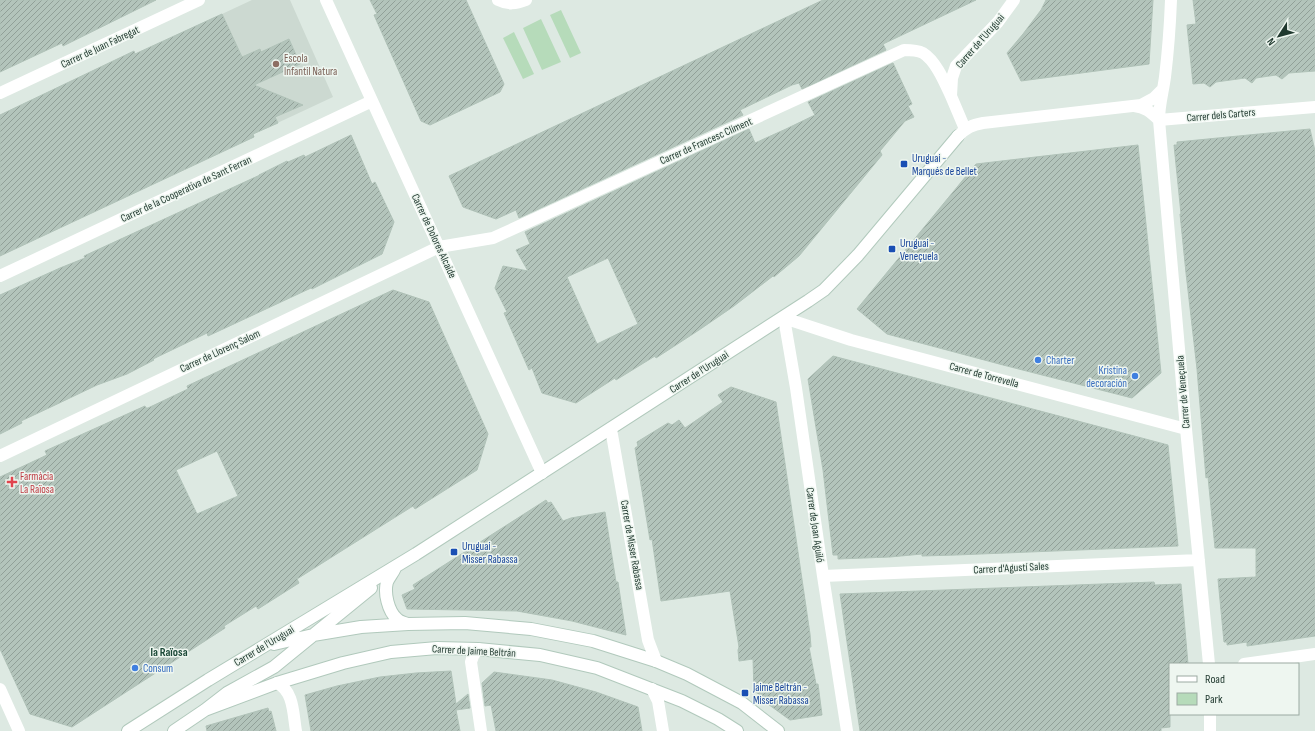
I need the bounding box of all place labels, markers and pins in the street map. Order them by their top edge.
place label: Escola Infantil Natura [284,52,337,78]
marker: Escola Infantil Natura [271,59,281,69]
place label: Uruguai - Marqués de Bellet [912,152,978,178]
marker: Uruguai - Marqués de Bellet [899,159,909,169]
place label: Uruguai - Veneçuela [900,237,938,263]
marker: Uruguai - Veneçuela [887,244,897,254]
place label: Charter [1046,354,1074,367]
marker: Charter [1033,355,1043,365]
place label: Kristina decoración [1086,364,1127,390]
marker: Kristina decoración [1130,371,1140,381]
place label: Farmàcia La Raïosa [20,470,54,496]
marker: Farmàcia La Raïosa [7,477,17,487]
place label: Uruguai - Misser Rabassa [462,540,518,566]
marker: Uruguai - Misser Rabassa [449,547,459,557]
place label: Consum [143,662,173,675]
marker: Consum [130,663,140,673]
place label: Jaime Beltrán - Misser Rabassa [752,681,809,707]
marker: Jaime Beltrán - Misser Rabassa [740,688,750,698]

